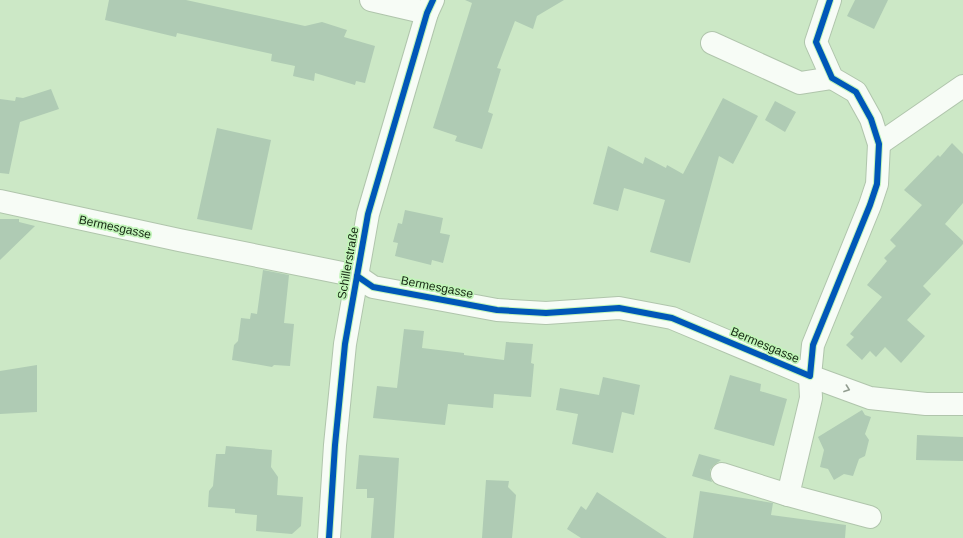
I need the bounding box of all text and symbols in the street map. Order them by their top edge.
street label: Bermesgasse [78,213,153,242]
street label: Schillerstraße [335,225,361,300]
street label: Bermesgasse [400,273,475,301]
street label: Bermesgasse [728,324,802,366]
one-way arrow [843,385,850,393]

